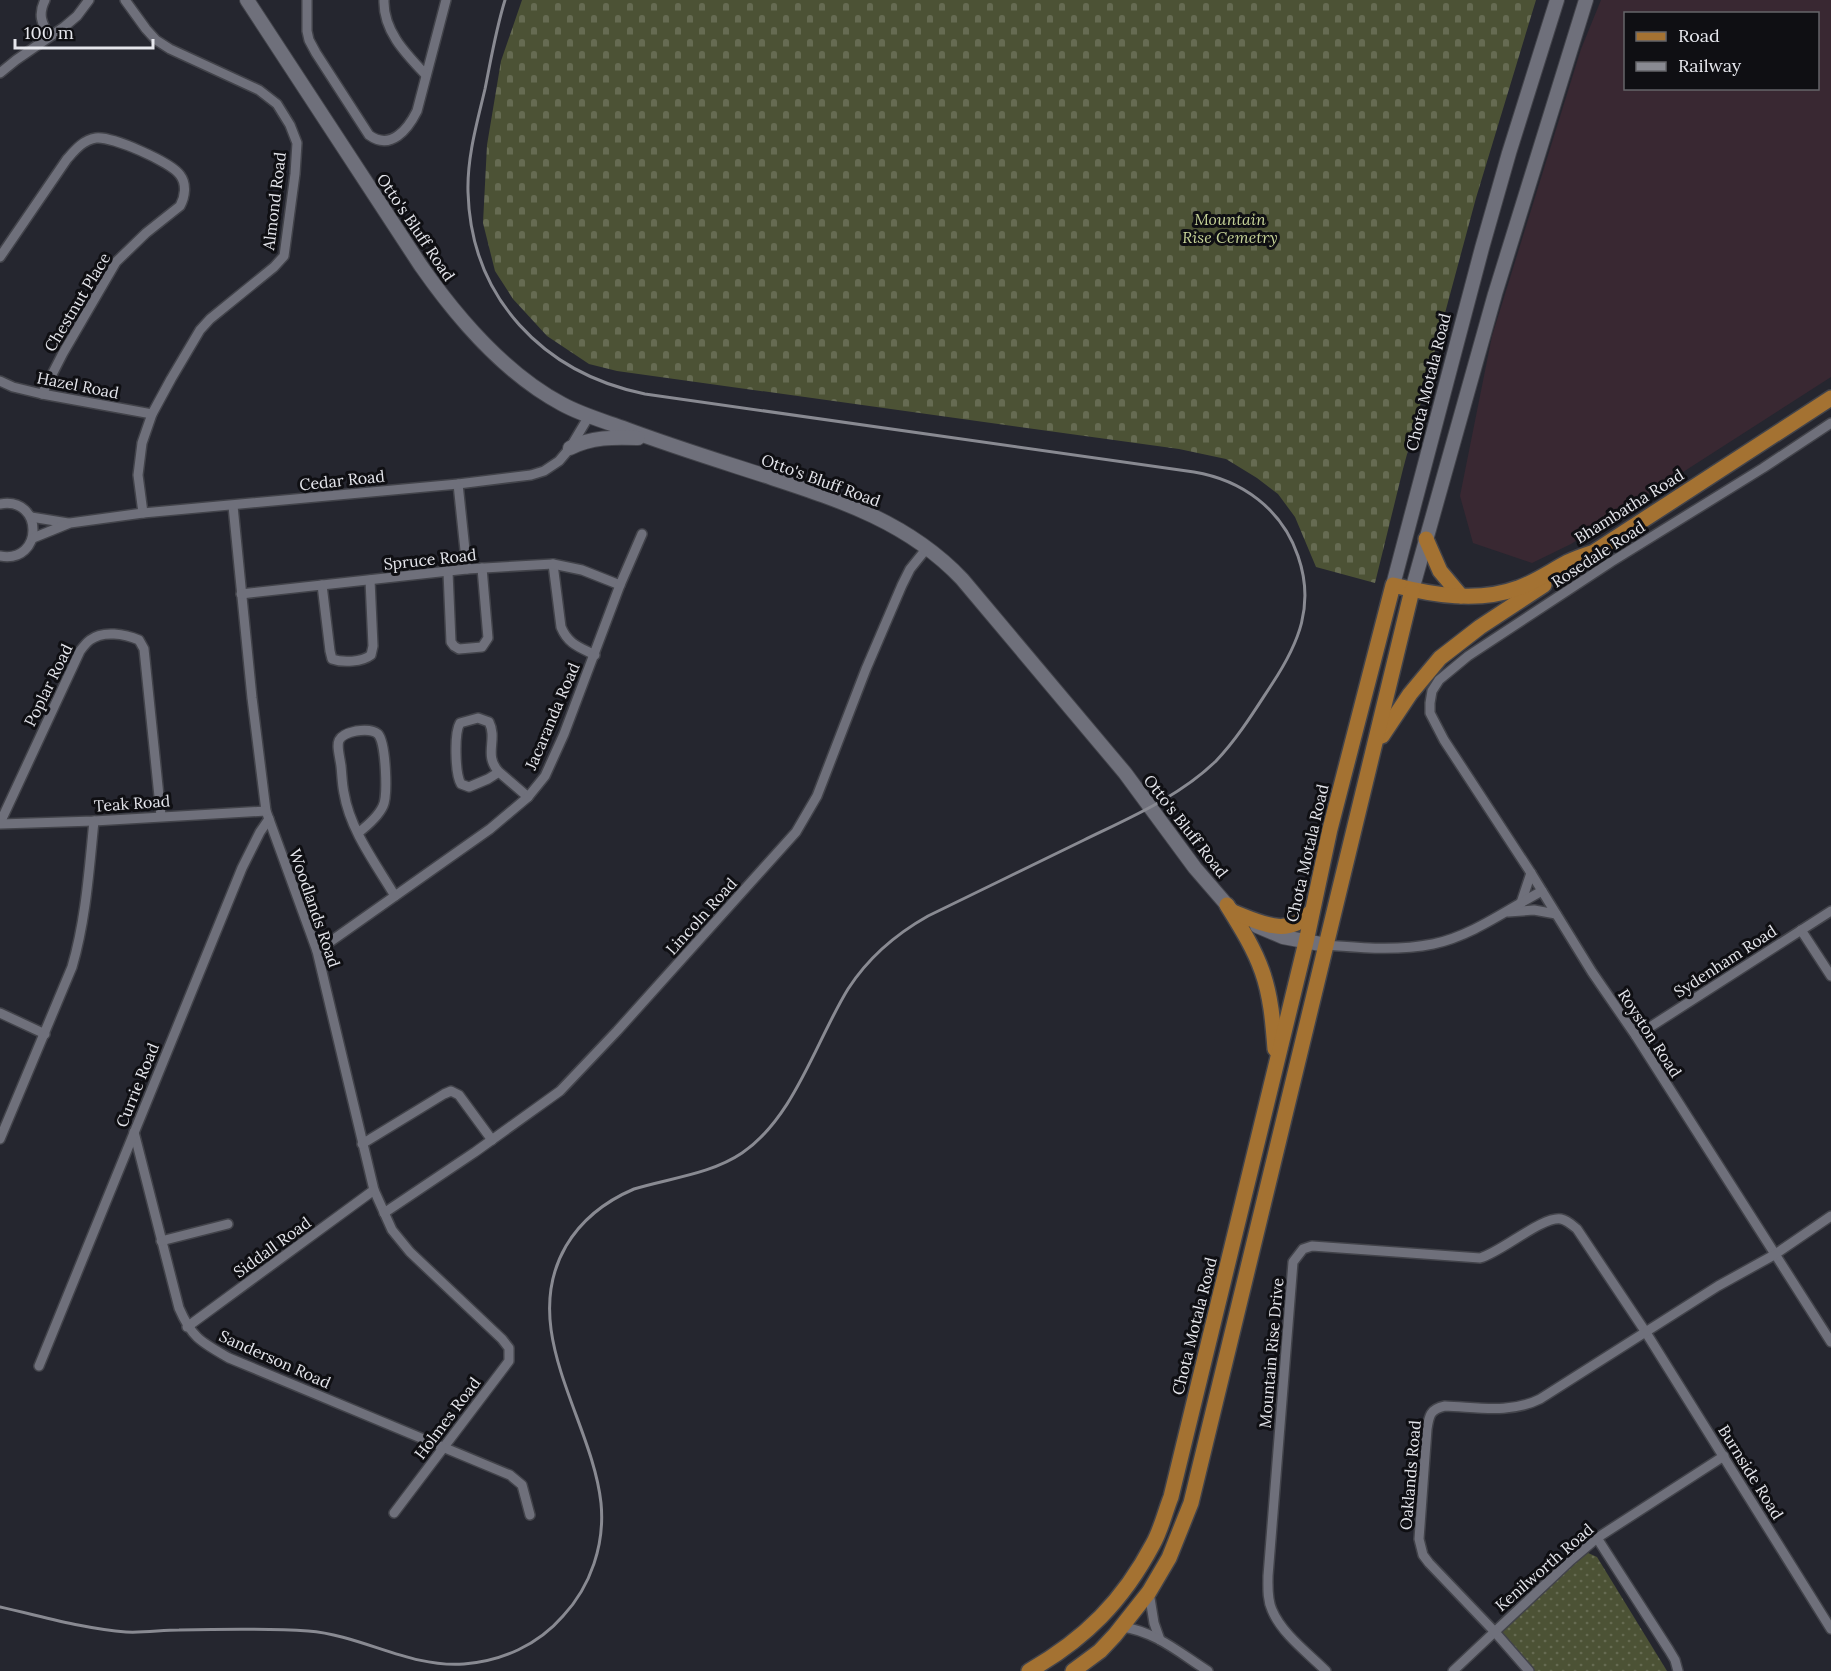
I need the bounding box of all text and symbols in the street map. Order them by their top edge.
scale bar [15,12,153,50]
legend [1624,12,1819,90]
text: 100 m [24,21,74,44]
text: Road [1678,24,1720,47]
text: Railway [1678,54,1742,77]
street label: Almond Road [258,150,290,252]
street label: Otto's Bluff Road [373,169,460,285]
park label: Mountain Rise Cemetry [1182,209,1278,247]
street label: Chestnut Place [40,249,115,355]
street label: Chota Motala Road [1401,311,1455,453]
street label: Hazel Road [35,367,121,403]
street label: Otto's Bluff Road [759,449,884,511]
street label: Bhambatha Road [1571,464,1688,548]
street label: Cedar Road [298,466,386,494]
street label: Rosedale Road [1547,516,1649,592]
street label: Spruce Road [382,544,478,574]
street label: Poplar Road [19,640,77,730]
street label: Jacaranda Road [520,659,584,774]
street label: Otto's Bluff Road [1140,770,1233,882]
street label: Chota Motala Road [1281,782,1333,924]
street label: Teak Road [93,790,171,816]
street label: Woodlands Road [285,846,345,970]
street label: Lincoln Road [661,873,741,959]
street label: Sydenham Road [1670,920,1781,1002]
street label: Royston Road [1614,985,1686,1081]
street label: Currie Road [111,1040,163,1130]
street label: Siddall Road [229,1212,315,1282]
street label: Chota Motala Road [1167,1255,1221,1397]
street label: Mountain Rise Drive [1254,1277,1288,1429]
street label: Sanderson Road [216,1325,334,1393]
street label: Holmes Road [410,1373,485,1463]
street label: Oaklands Road [1395,1419,1425,1531]
street label: Burnside Road [1714,1421,1788,1523]
street label: Kenilworth Road [1491,1519,1598,1615]

